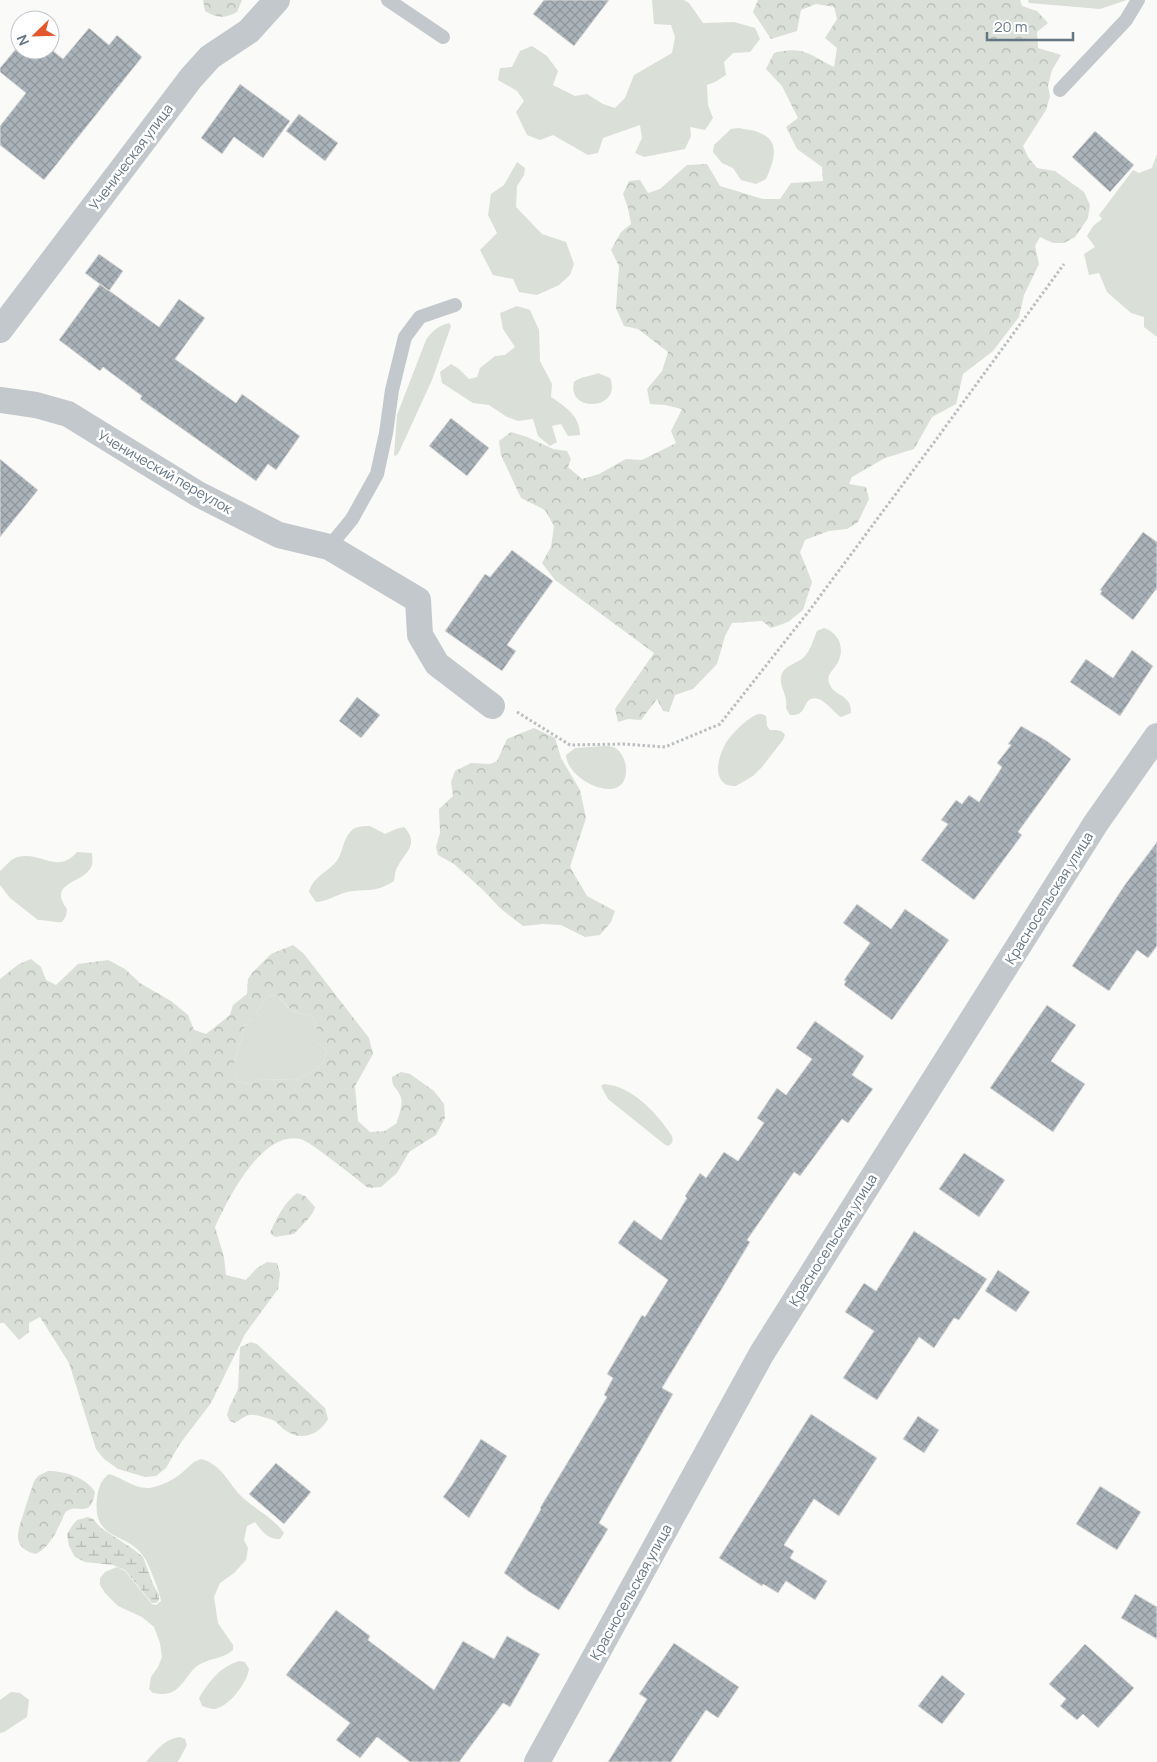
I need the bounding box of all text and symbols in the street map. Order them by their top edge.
north arrow [10,10,60,60]
scale bar [987,10,1073,42]
text: 20 m [994,16,1027,37]
text: N [12,32,33,49]
street label: Ученическая улица [84,100,177,214]
street label: Ученический переулок [94,425,237,518]
street label: Красносельская улица [1000,828,1097,968]
street label: Красносельская улица [784,1170,881,1310]
street label: Красносельская улица [585,1520,676,1663]

